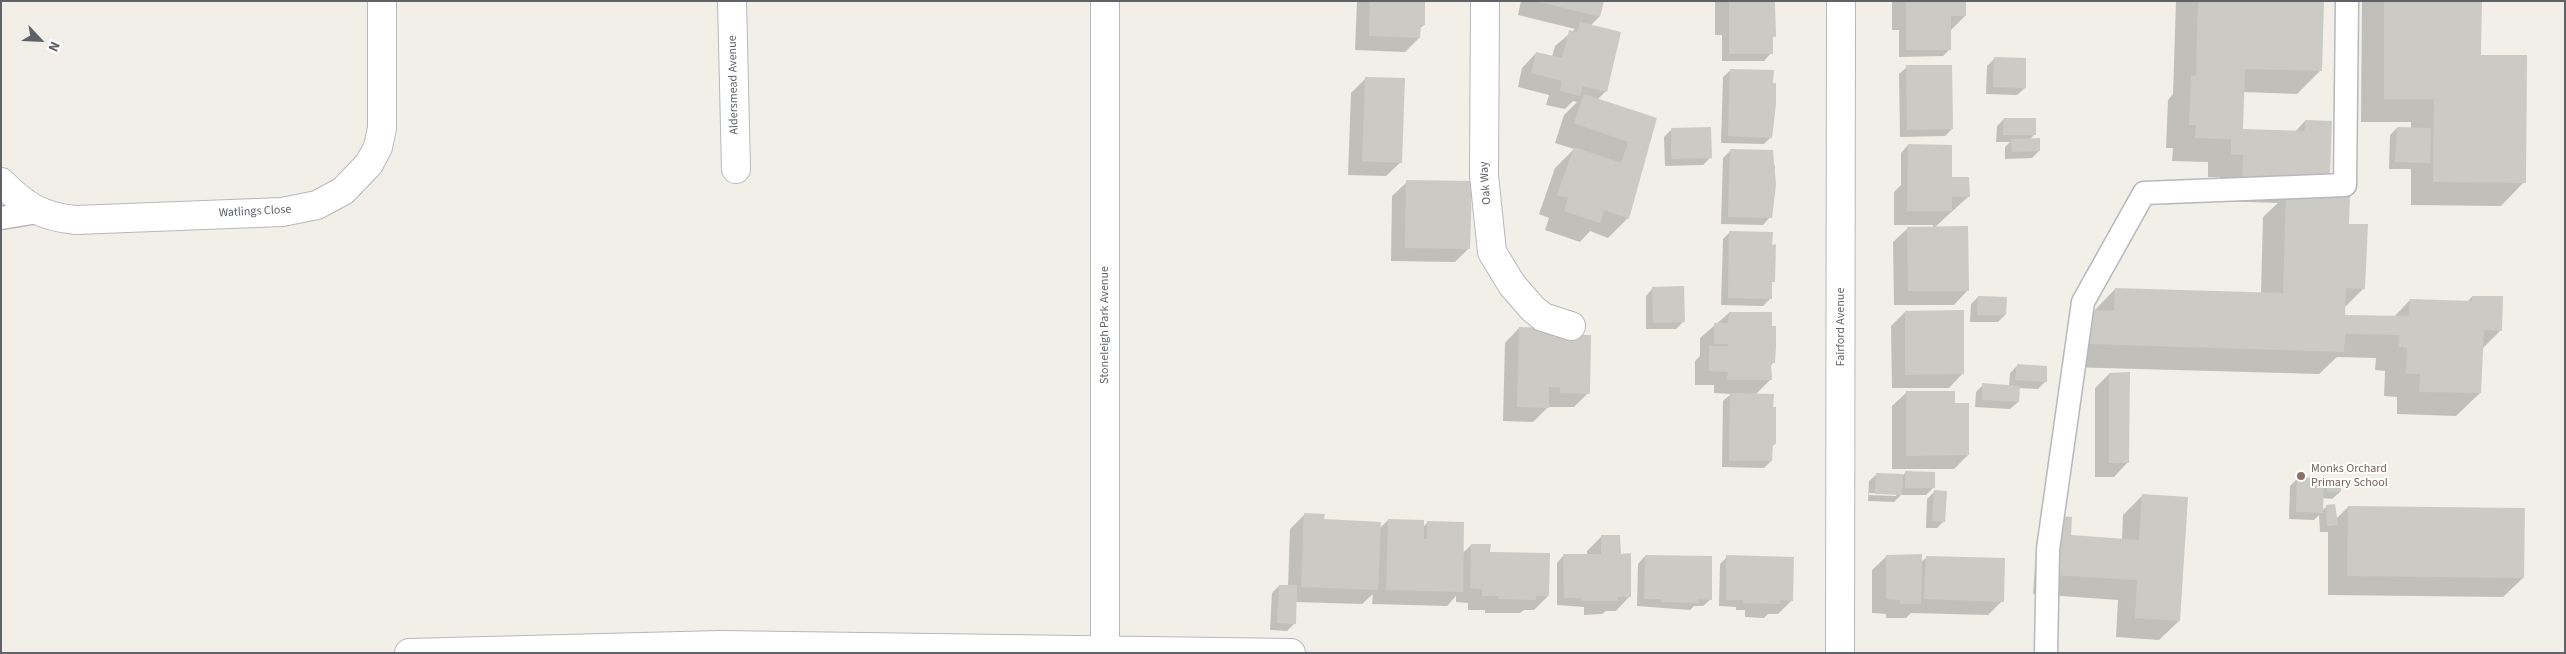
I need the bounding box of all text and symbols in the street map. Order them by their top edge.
north arrow [15,15,65,65]
street label: Aldersmead Avenue [726,35,742,135]
text: N [43,38,65,55]
street label: Oak Way [1477,161,1495,205]
street label: Watlings Close [218,203,292,221]
street label: Stoneleigh Park Avenue [1098,266,1112,384]
street label: Fairford Avenue [1834,288,1848,366]
place label: Monks Orchard Primary School [2311,462,2388,490]
marker: Monks Orchard Primary School [2295,470,2307,482]

